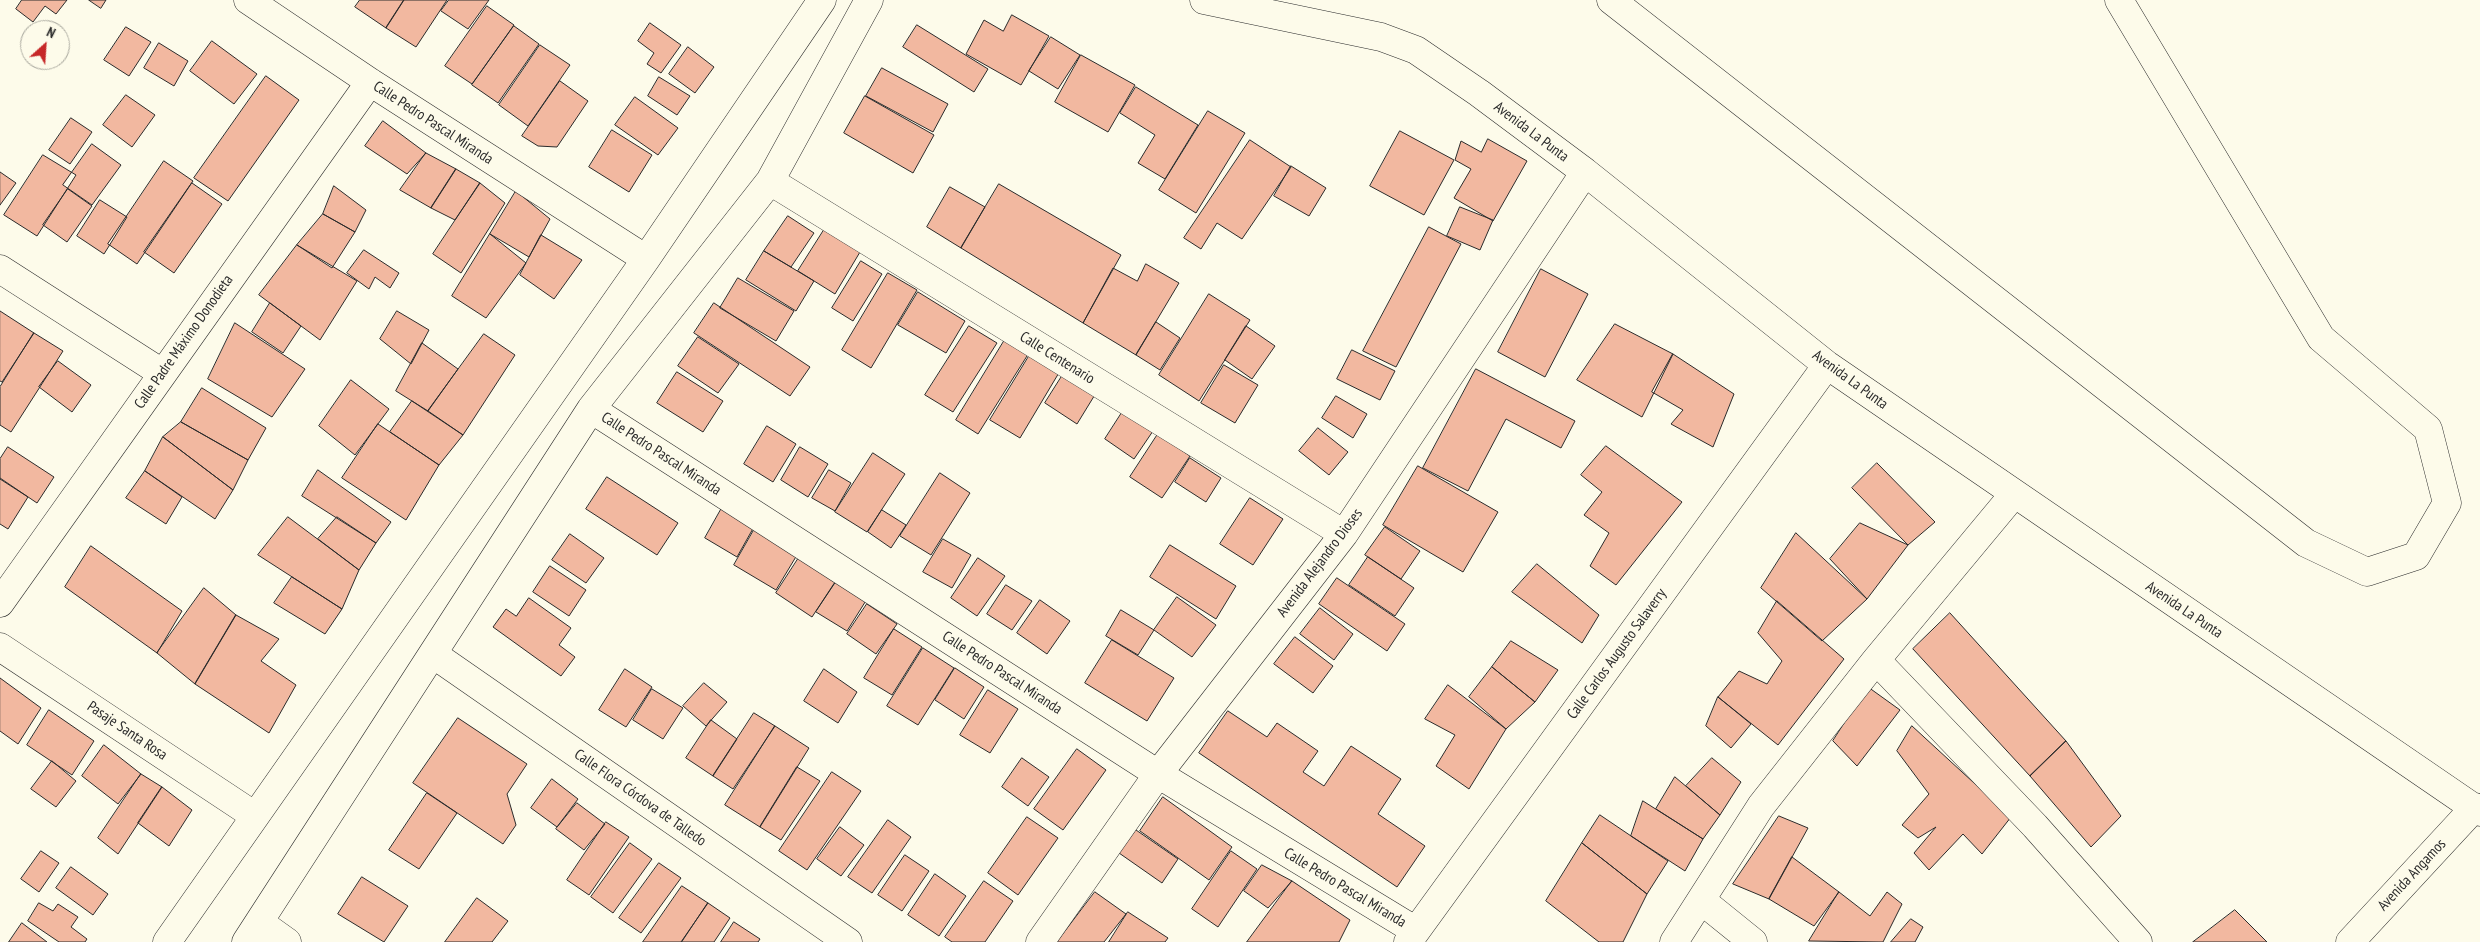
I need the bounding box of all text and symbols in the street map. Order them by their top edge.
north arrow [20,20,70,70]
text: N [44,23,58,42]
street label: Calle Pedro Pascal Miranda [370,78,496,168]
street label: Avenida La Punta [1490,98,1572,166]
street label: Calle Padre Máximo Donodieta [131,272,237,412]
street label: Calle Centenario [1016,328,1098,388]
street label: Avenida La Punta [1809,347,1891,413]
street label: Calle Pedro Pascal Miranda [598,409,724,499]
street label: Avenida Alejandro Dioses [1273,505,1367,621]
street label: Avenida La Punta [2142,578,2226,642]
street label: Calle Carlos Augusto Salaverry [1564,585,1670,723]
street label: Calle Pedro Pascal Miranda [939,628,1065,718]
street label: Pasaje Santa Rosa [84,698,170,764]
street label: Calle Flora Córdova de Talledo [571,746,709,850]
street label: Avenida Angamos [2374,835,2450,915]
street label: Calle Pedro Pascal Miranda [1281,844,1409,932]

